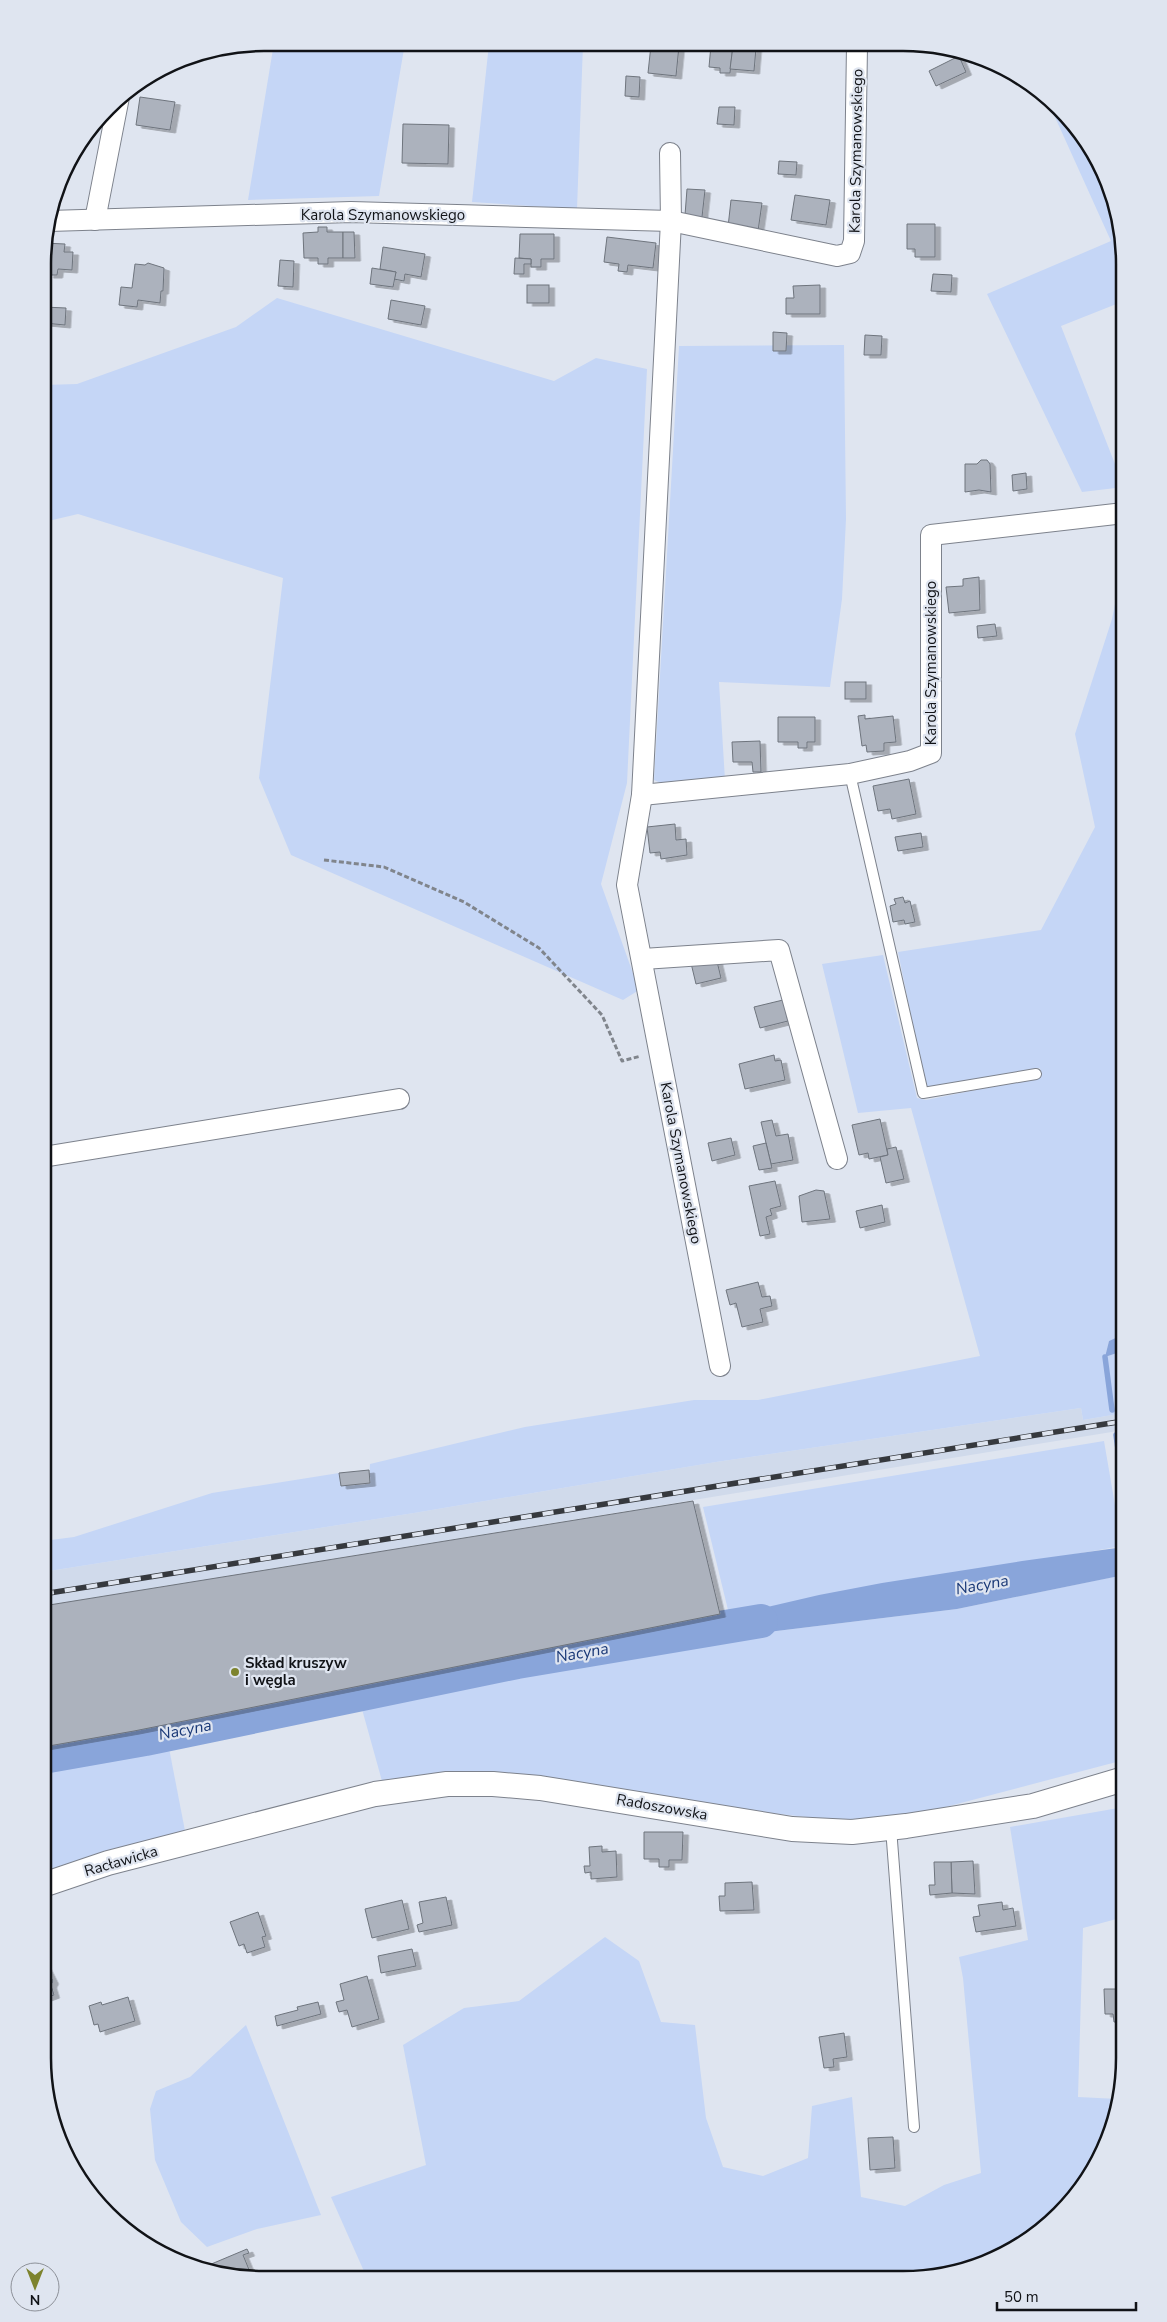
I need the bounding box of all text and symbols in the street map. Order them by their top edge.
street label: Karola Szymanowskiego [845,69,867,233]
street label: Karola Szymanowskiego [301,205,465,225]
street label: Karola Szymanowskiego [921,581,941,745]
street label: Karola Szymanowskiego [656,1080,706,1246]
water label: Nacyna [954,1570,1010,1600]
water label: Nacyna [554,1638,610,1668]
place label: Skład kruszyw i węgla [245,1653,347,1690]
marker: Skład kruszyw i węgla [229,1666,241,1678]
water label: Nacyna [157,1714,214,1746]
street label: Radoszowska [615,1789,709,1825]
street label: Racławicka [82,1841,160,1881]
north arrow [10,2262,60,2312]
scale bar [997,2280,1136,2312]
text: 50 m [1004,2287,1039,2307]
text: N [30,2290,40,2309]

